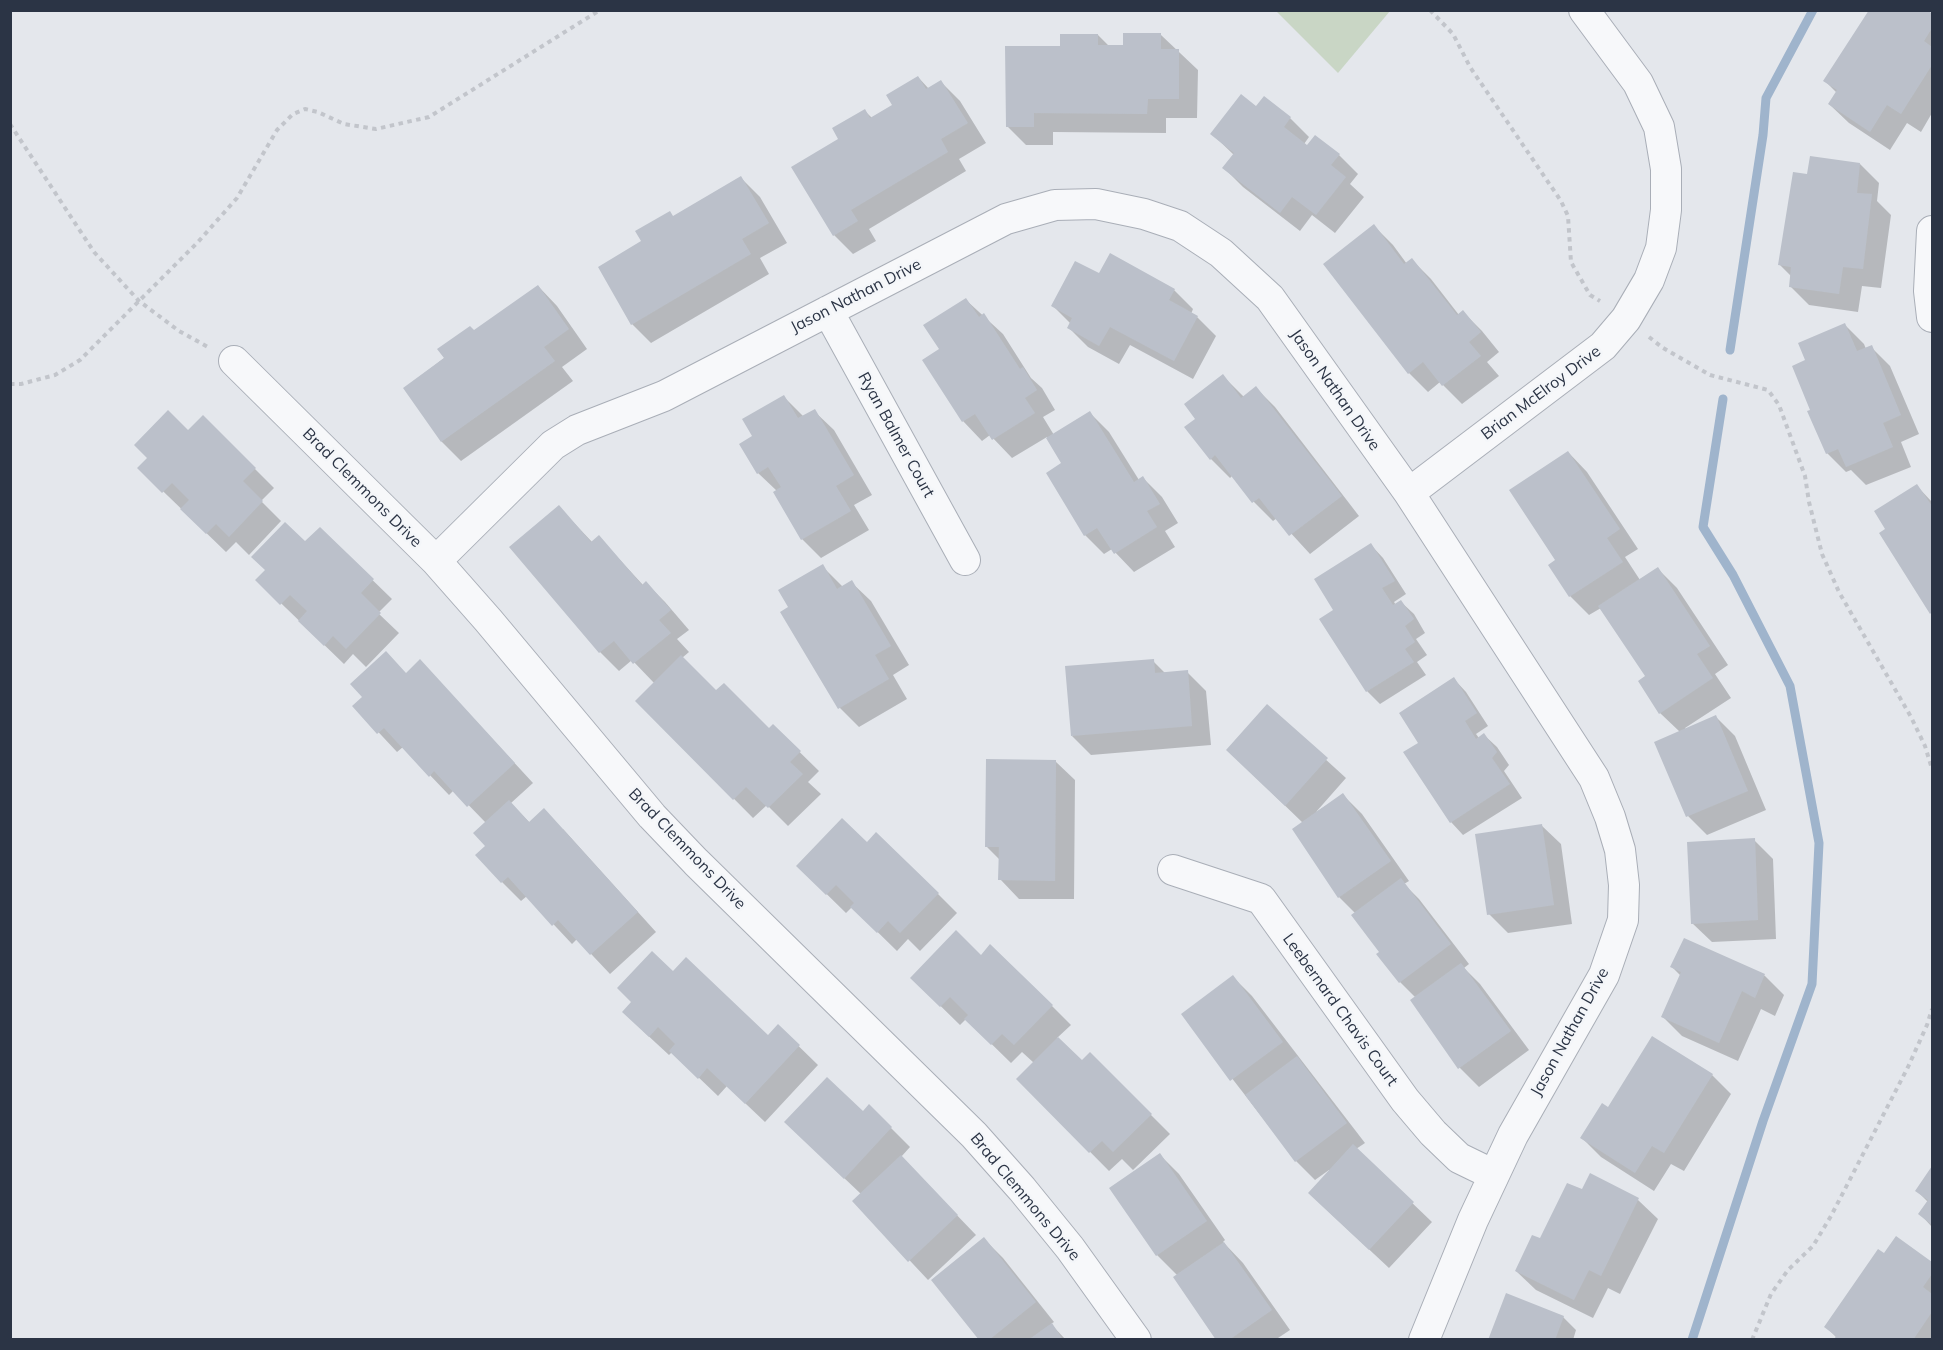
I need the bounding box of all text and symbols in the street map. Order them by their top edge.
street label: Jason Nathan Drive [788,255,924,337]
street label: Jason Nathan Drive [1286,326,1384,454]
street label: Brian McElroy Drive [1477,342,1605,444]
street label: Ryan Balmer Court [854,369,938,501]
street label: Brad Clemmons Drive [298,424,426,552]
street label: Brad Clemmons Drive [624,784,750,914]
street label: Leebernard Chavis Court [1278,930,1402,1090]
street label: Jason Nathan Drive [1527,964,1613,1100]
street label: Brad Clemmons Drive [966,1129,1084,1265]

